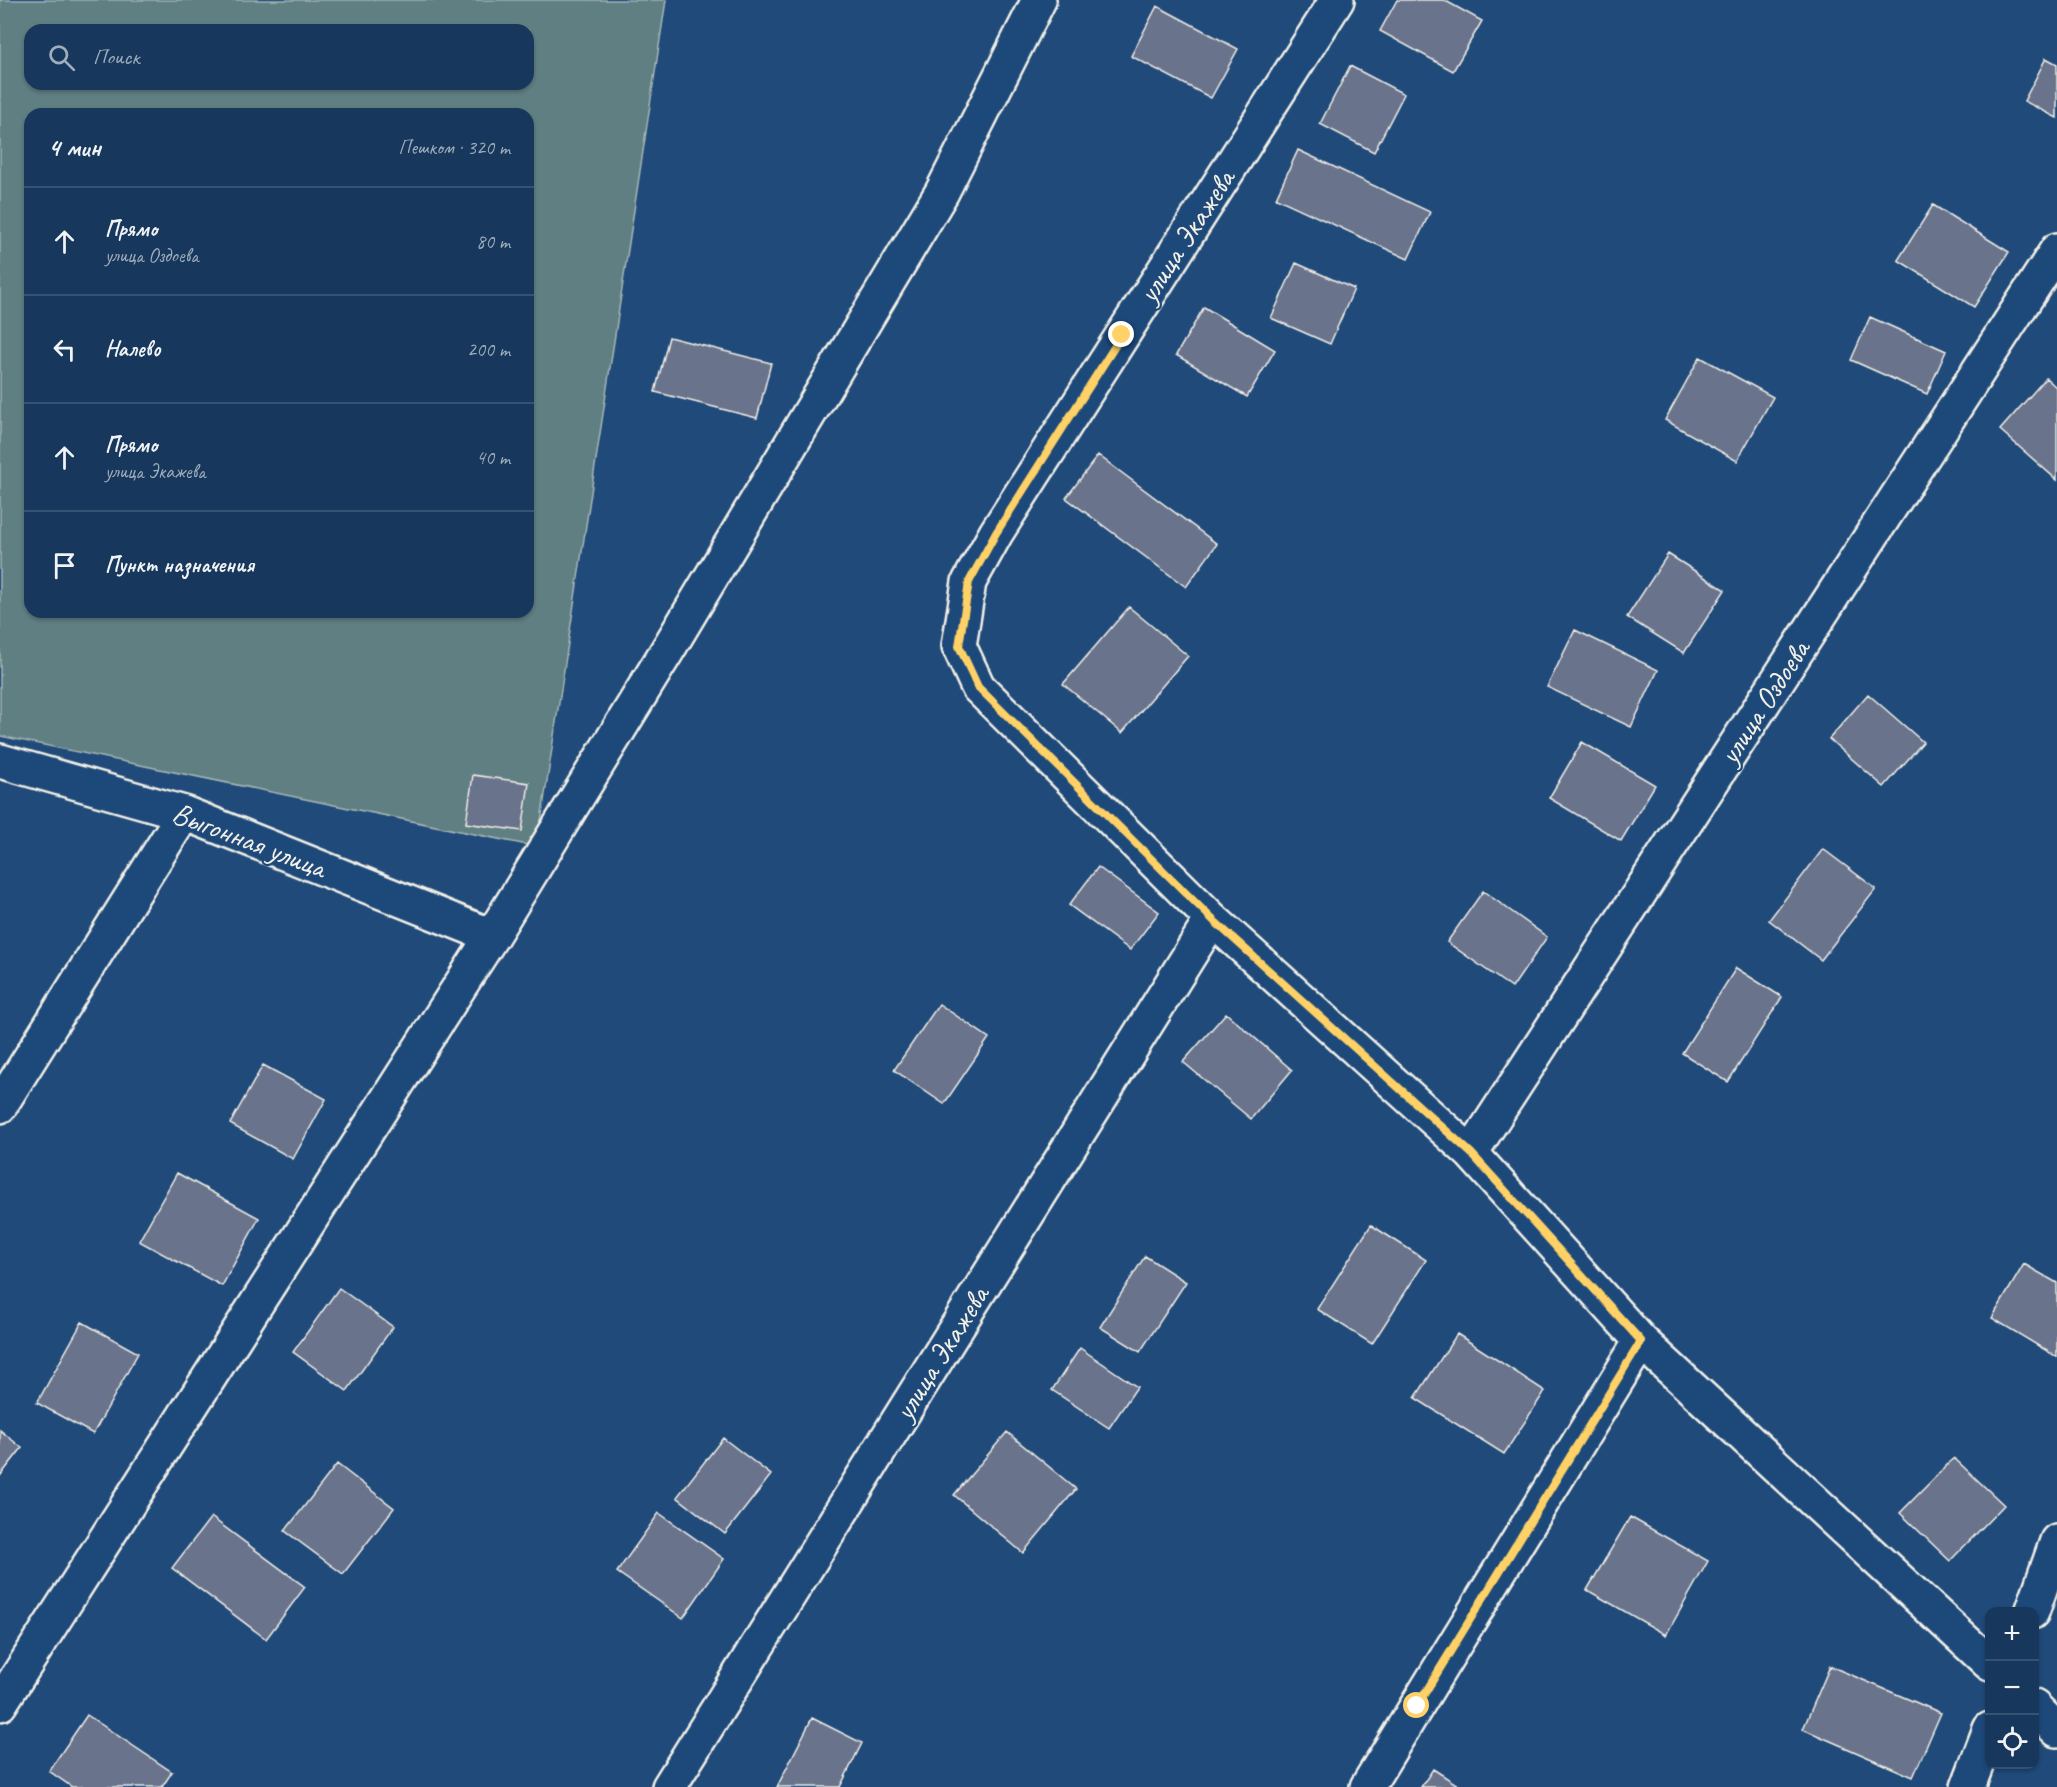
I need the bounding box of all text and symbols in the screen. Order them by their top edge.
search box [24,24,534,90]
icon: search [45,41,78,74]
text: Поиск [93,43,139,71]
text: 4 мин [48,131,101,164]
text: Пешком · 320 m [398,135,510,160]
street label: улица Экажева [1128,160,1244,311]
text: Прямо [105,215,157,243]
icon: ahead [48,225,81,258]
text: 80 m [476,229,510,254]
text: улица Оздоева [105,243,198,268]
route end [1108,321,1134,347]
icon: left [48,333,81,366]
text: Налево [105,335,161,363]
text: 200 m [467,337,510,362]
text: Прямо [105,431,157,459]
icon: ahead [48,441,81,474]
text: 40 m [476,445,510,470]
text: улица Экажева [105,459,206,484]
icon: arrive [48,549,81,582]
text: Пункт назначения [105,551,254,579]
street label: улица Оздоева [1709,631,1820,773]
street label: Выгонная улица [167,793,334,888]
street label: улица Экажева [884,1277,999,1429]
map controls [1985,1607,2039,1769]
button: + [1985,1607,2039,1661]
button: − [1985,1661,2039,1715]
route start [1403,1692,1429,1718]
button: locate [1985,1715,2039,1769]

